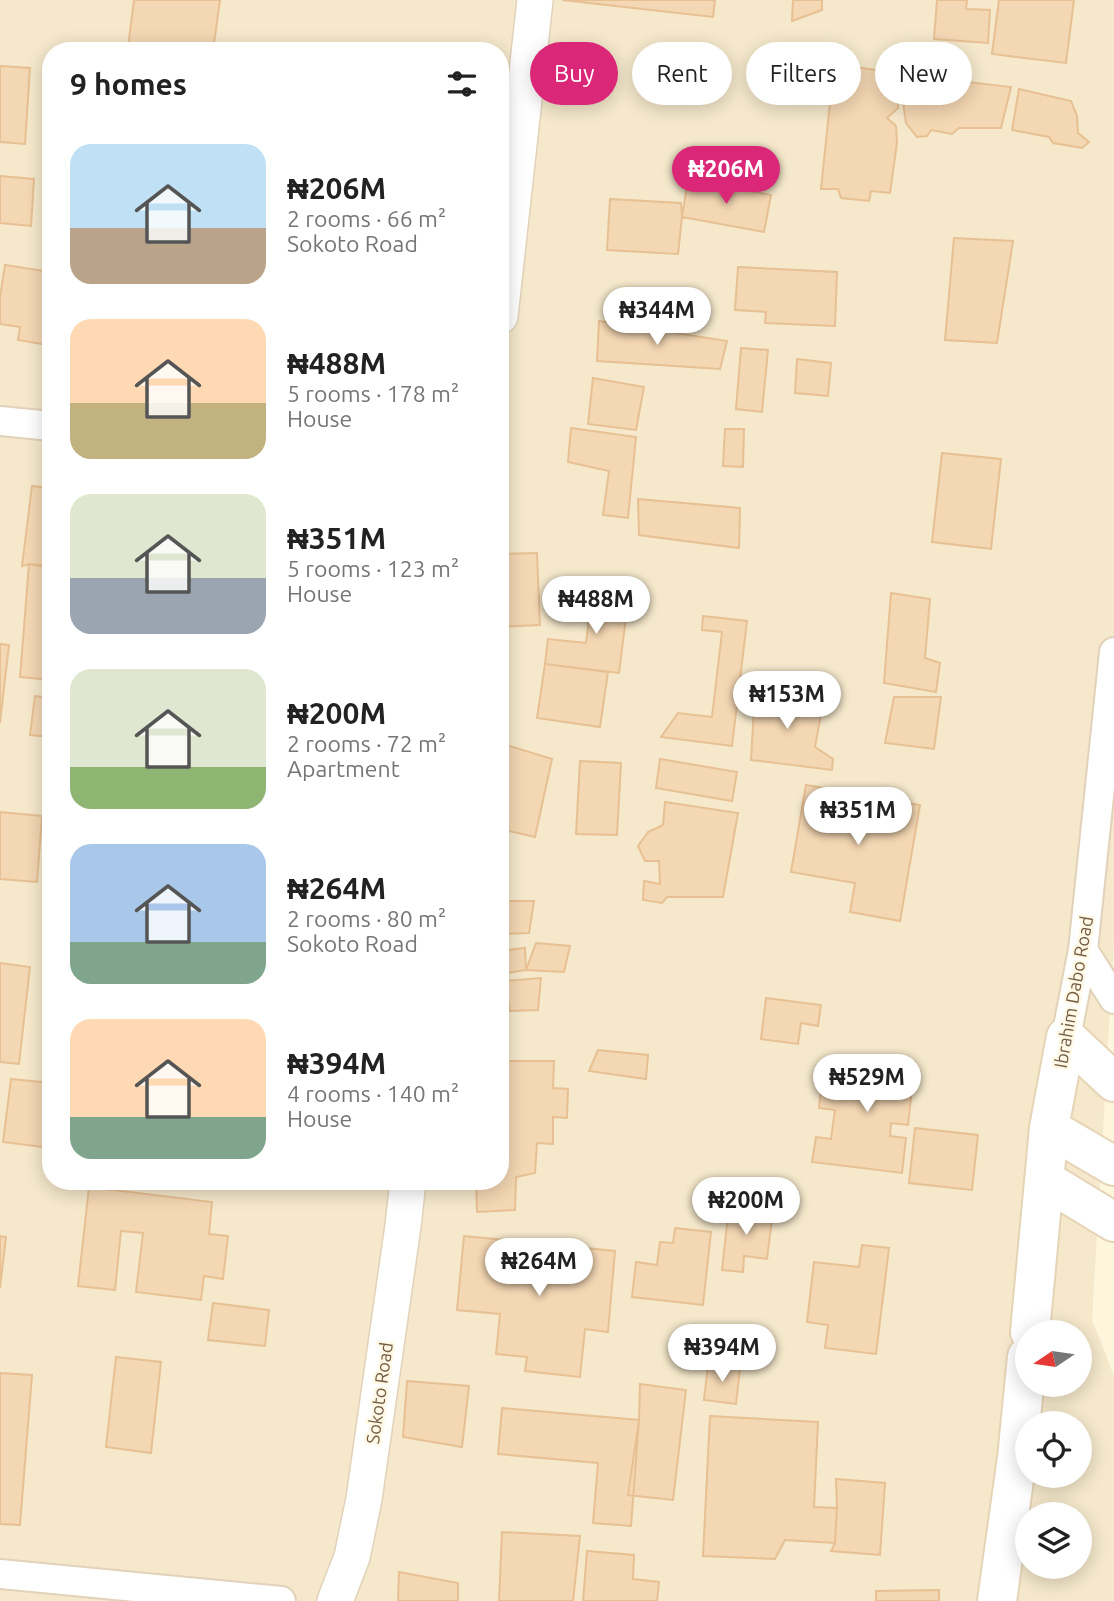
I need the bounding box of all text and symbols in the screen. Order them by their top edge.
chip: Buy [530,42,618,105]
chip: Rent [632,42,732,105]
chip: Filters [746,42,861,105]
chip: New [875,42,972,105]
icon: filters [443,65,481,103]
text: 9 homes [70,67,187,101]
pin: ₦206M [677,146,775,206]
text: ₦206M [688,156,764,181]
text: ₦206M [287,171,386,205]
icon: home [126,172,210,256]
text: 2 rooms · 66 m² [287,206,446,231]
text: Sokoto Road [287,231,418,256]
pin: ₦344M [608,288,706,347]
text: ₦344M [619,297,695,322]
text: ₦488M [287,346,386,380]
icon: home [126,347,210,431]
text: 5 rooms · 178 m² [287,381,459,406]
text: House [287,406,352,431]
text: ₦351M [287,521,386,555]
icon: home [126,522,210,606]
text: 5 rooms · 123 m² [287,556,459,581]
pin: ₦488M [547,576,645,636]
text: House [287,581,352,606]
text: ₦488M [558,586,634,611]
pin: ₦153M [738,672,836,731]
text: ₦153M [749,681,825,706]
text: ₦200M [287,696,386,730]
icon: home [126,697,210,781]
text: 2 rooms · 72 m² [287,731,446,756]
text: Apartment [287,756,400,781]
pin: ₦351M [809,788,907,847]
text: ₦351M [820,797,896,822]
text: ₦264M [287,871,386,905]
icon: home [126,872,210,956]
text: 2 rooms · 80 m² [287,906,446,931]
street label: Ibrahim Dabo Road [1050,914,1096,1070]
text: Sokoto Road [287,931,418,956]
text: ₦394M [287,1046,386,1080]
icon: home [126,1047,210,1131]
pin: ₦529M [818,1054,916,1114]
text: ₦529M [829,1064,905,1089]
text: 4 rooms · 140 m² [287,1081,459,1106]
text: House [287,1106,352,1131]
pin: ₦200M [697,1178,795,1237]
text: ₦200M [708,1187,784,1212]
pin: ₦264M [490,1238,588,1298]
text: ₦264M [501,1248,577,1273]
north arrow [1015,1320,1092,1396]
map controls [1015,1320,1092,1579]
pin: ₦394M [673,1324,771,1384]
text: ₦394M [684,1334,760,1359]
street label: Sokoto Road [362,1341,396,1445]
button: locate [1015,1411,1092,1488]
button: layers [1015,1502,1092,1579]

